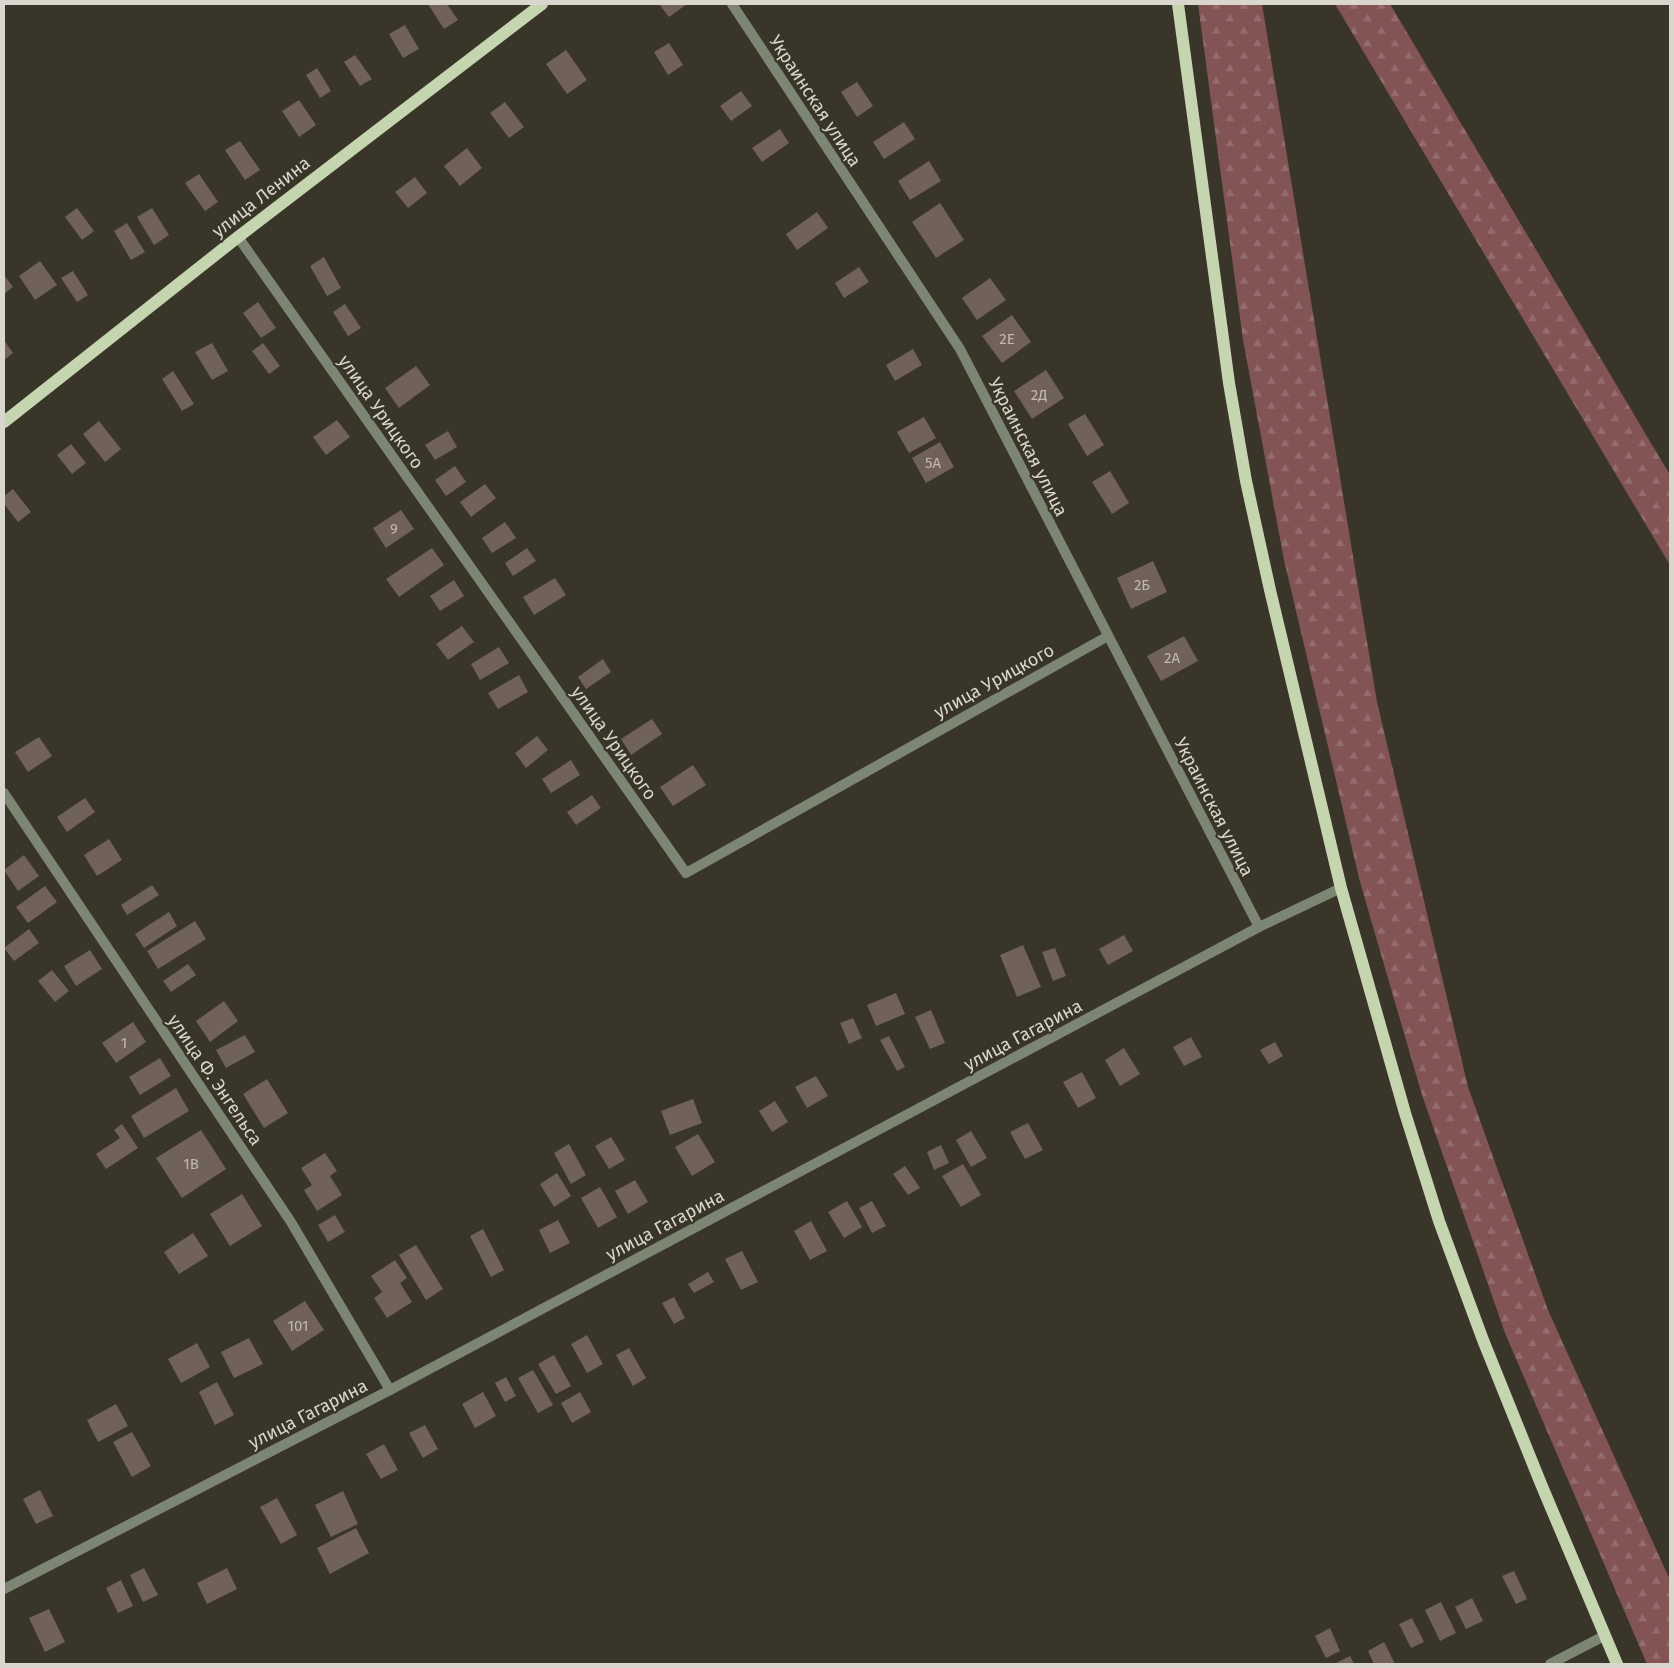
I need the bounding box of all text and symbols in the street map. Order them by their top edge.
street label: Украинская улица [764,31,866,171]
street label: улица Ленина [208,152,314,242]
house number: 2Е [999,330,1015,348]
street label: улица Урицкого [334,351,428,473]
street label: Украинская улица [984,374,1072,520]
house number: 2Д [1031,386,1047,404]
house number: 5А [925,454,941,472]
house number: 9 [390,520,398,538]
house number: 2Б [1134,576,1150,594]
street label: улица Урицкого [930,639,1058,723]
house number: 2А [1164,649,1180,667]
street label: улица Урицкого [567,682,661,804]
street label: Украинская улица [1170,734,1258,880]
street label: улица Гагарина [960,995,1086,1075]
street label: улица Ф. Энгельса [163,1010,267,1150]
house number: 1 [121,1034,127,1052]
house number: 1В [183,1155,199,1173]
street label: улица Гагарина [602,1185,728,1265]
house number: 101 [288,1317,309,1335]
street label: улица Гагарина [245,1375,371,1453]

